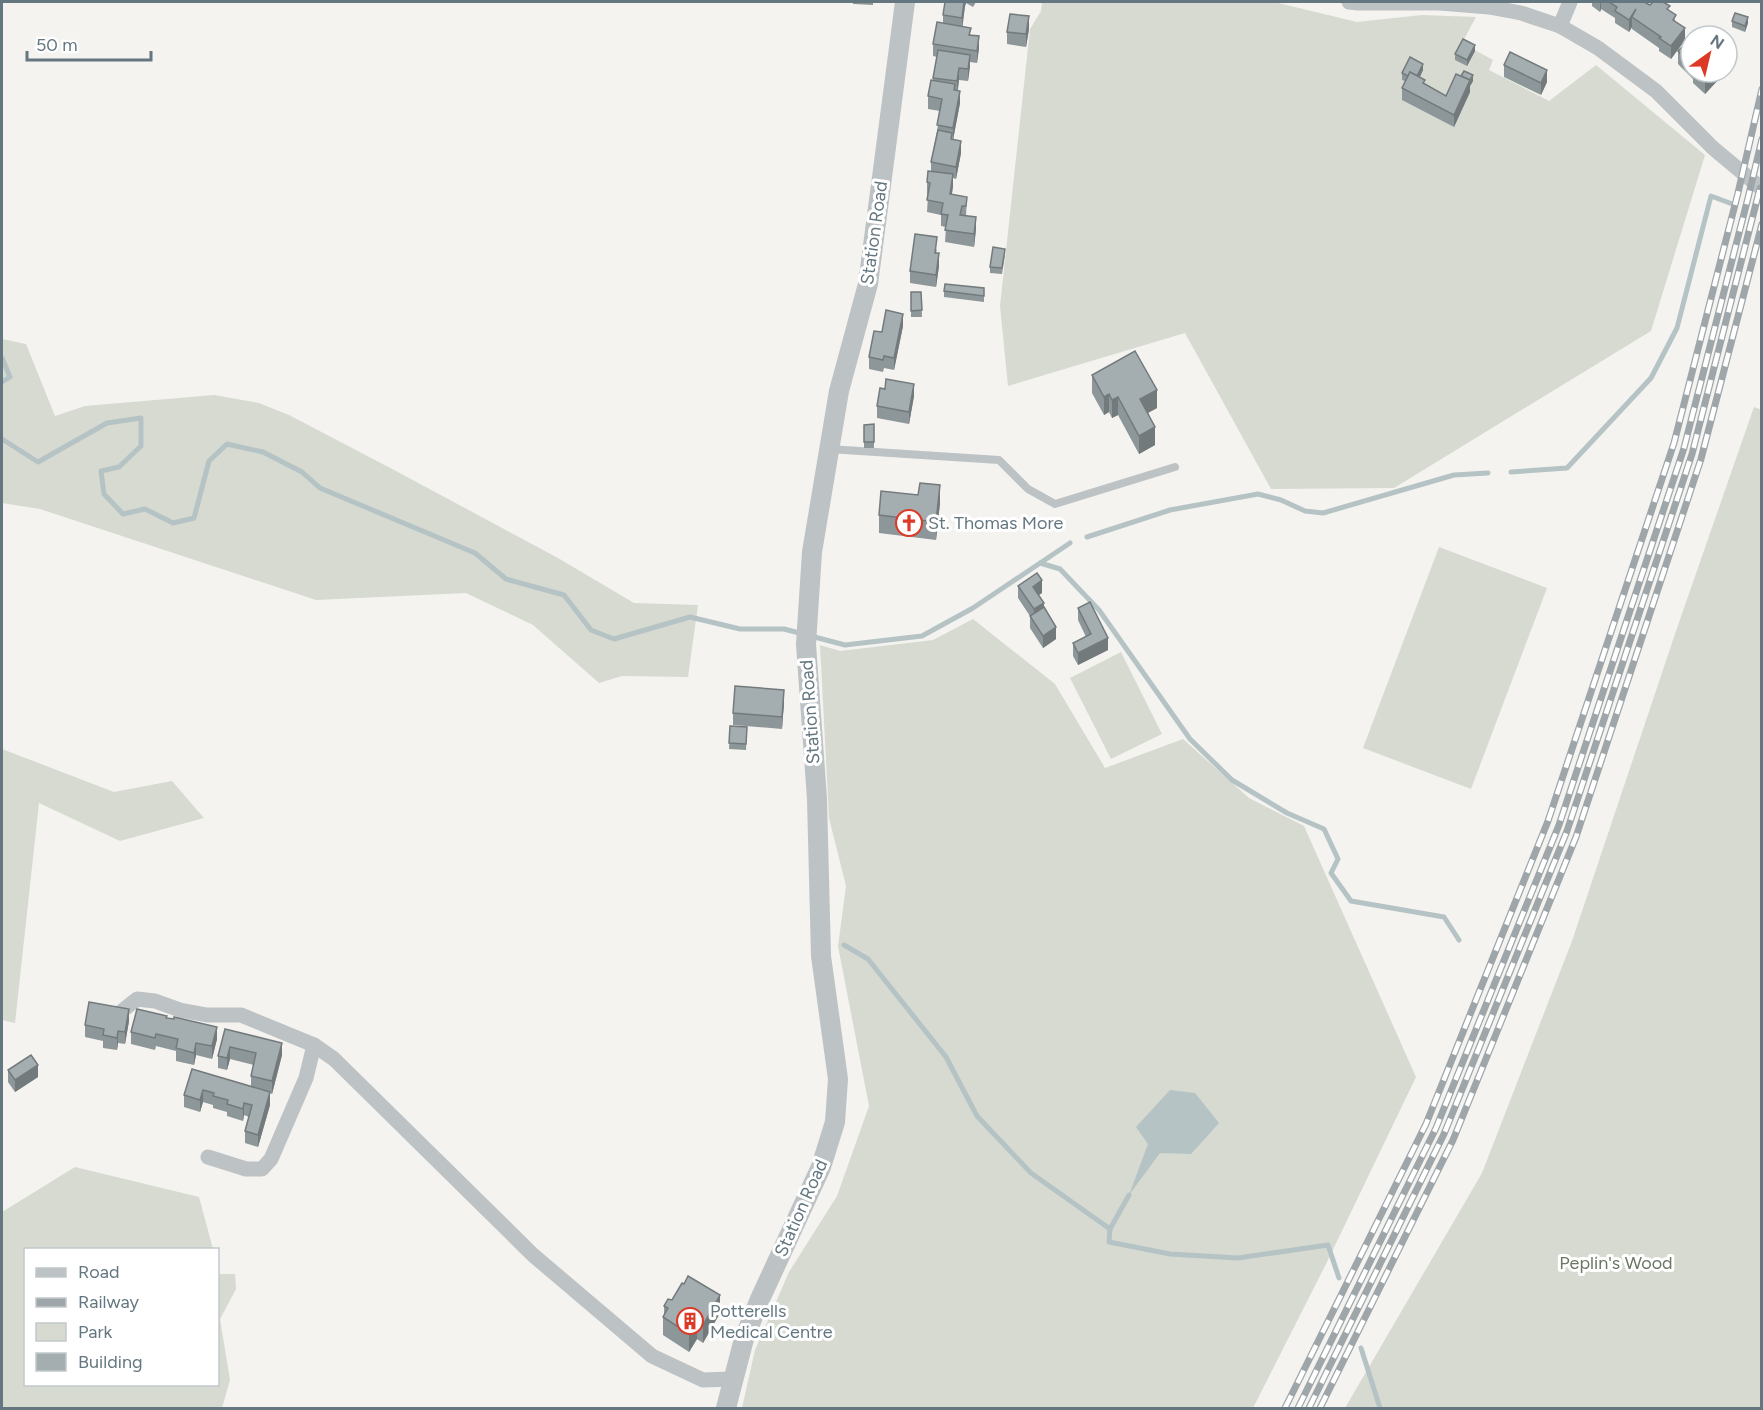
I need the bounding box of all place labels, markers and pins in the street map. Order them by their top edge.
church icon: St. Thomas More [894,508,924,538]
place label: St. Thomas More [928,512,1064,534]
place label: Potterells Medical Centre [710,1300,833,1343]
building icon: Potterells Medical Centre [675,1306,705,1336]

